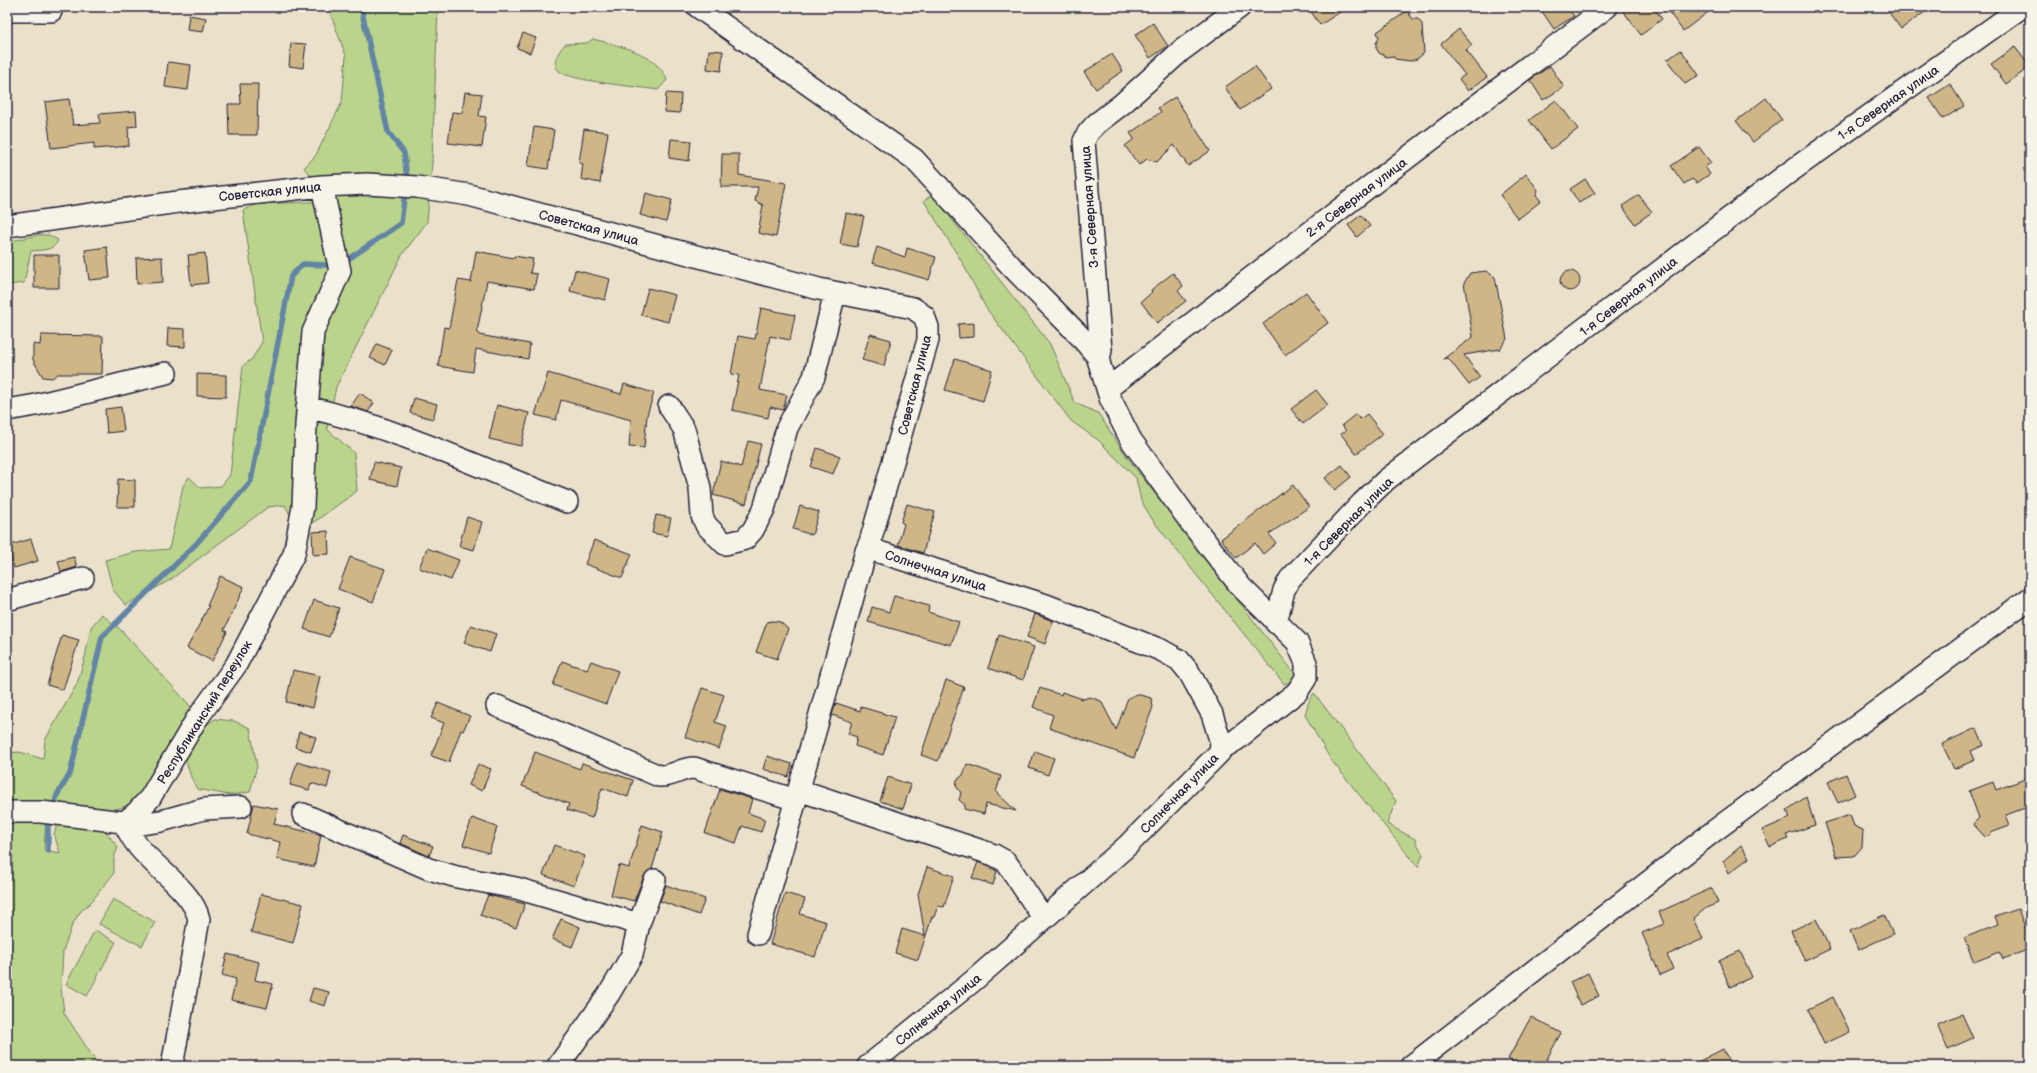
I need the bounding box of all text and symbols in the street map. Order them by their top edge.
street label: 1-я Северная улица [1835,62,1942,144]
street label: 3-я Северная улица [1078,145,1102,269]
street label: 2-я Северная улица [1303,154,1411,241]
street label: Советская улица [218,179,322,205]
street label: Советская улица [537,207,641,249]
street label: 1-я Северная улица [1577,253,1681,340]
street label: Советская улица [895,333,935,437]
street label: 1-я Северная улица [1301,474,1397,570]
street label: Солнечная улица [883,547,989,595]
street label: Республиканский переулок [154,638,256,787]
street label: Солнечная улица [1137,750,1222,837]
street label: Солнечная улица [892,970,985,1049]

